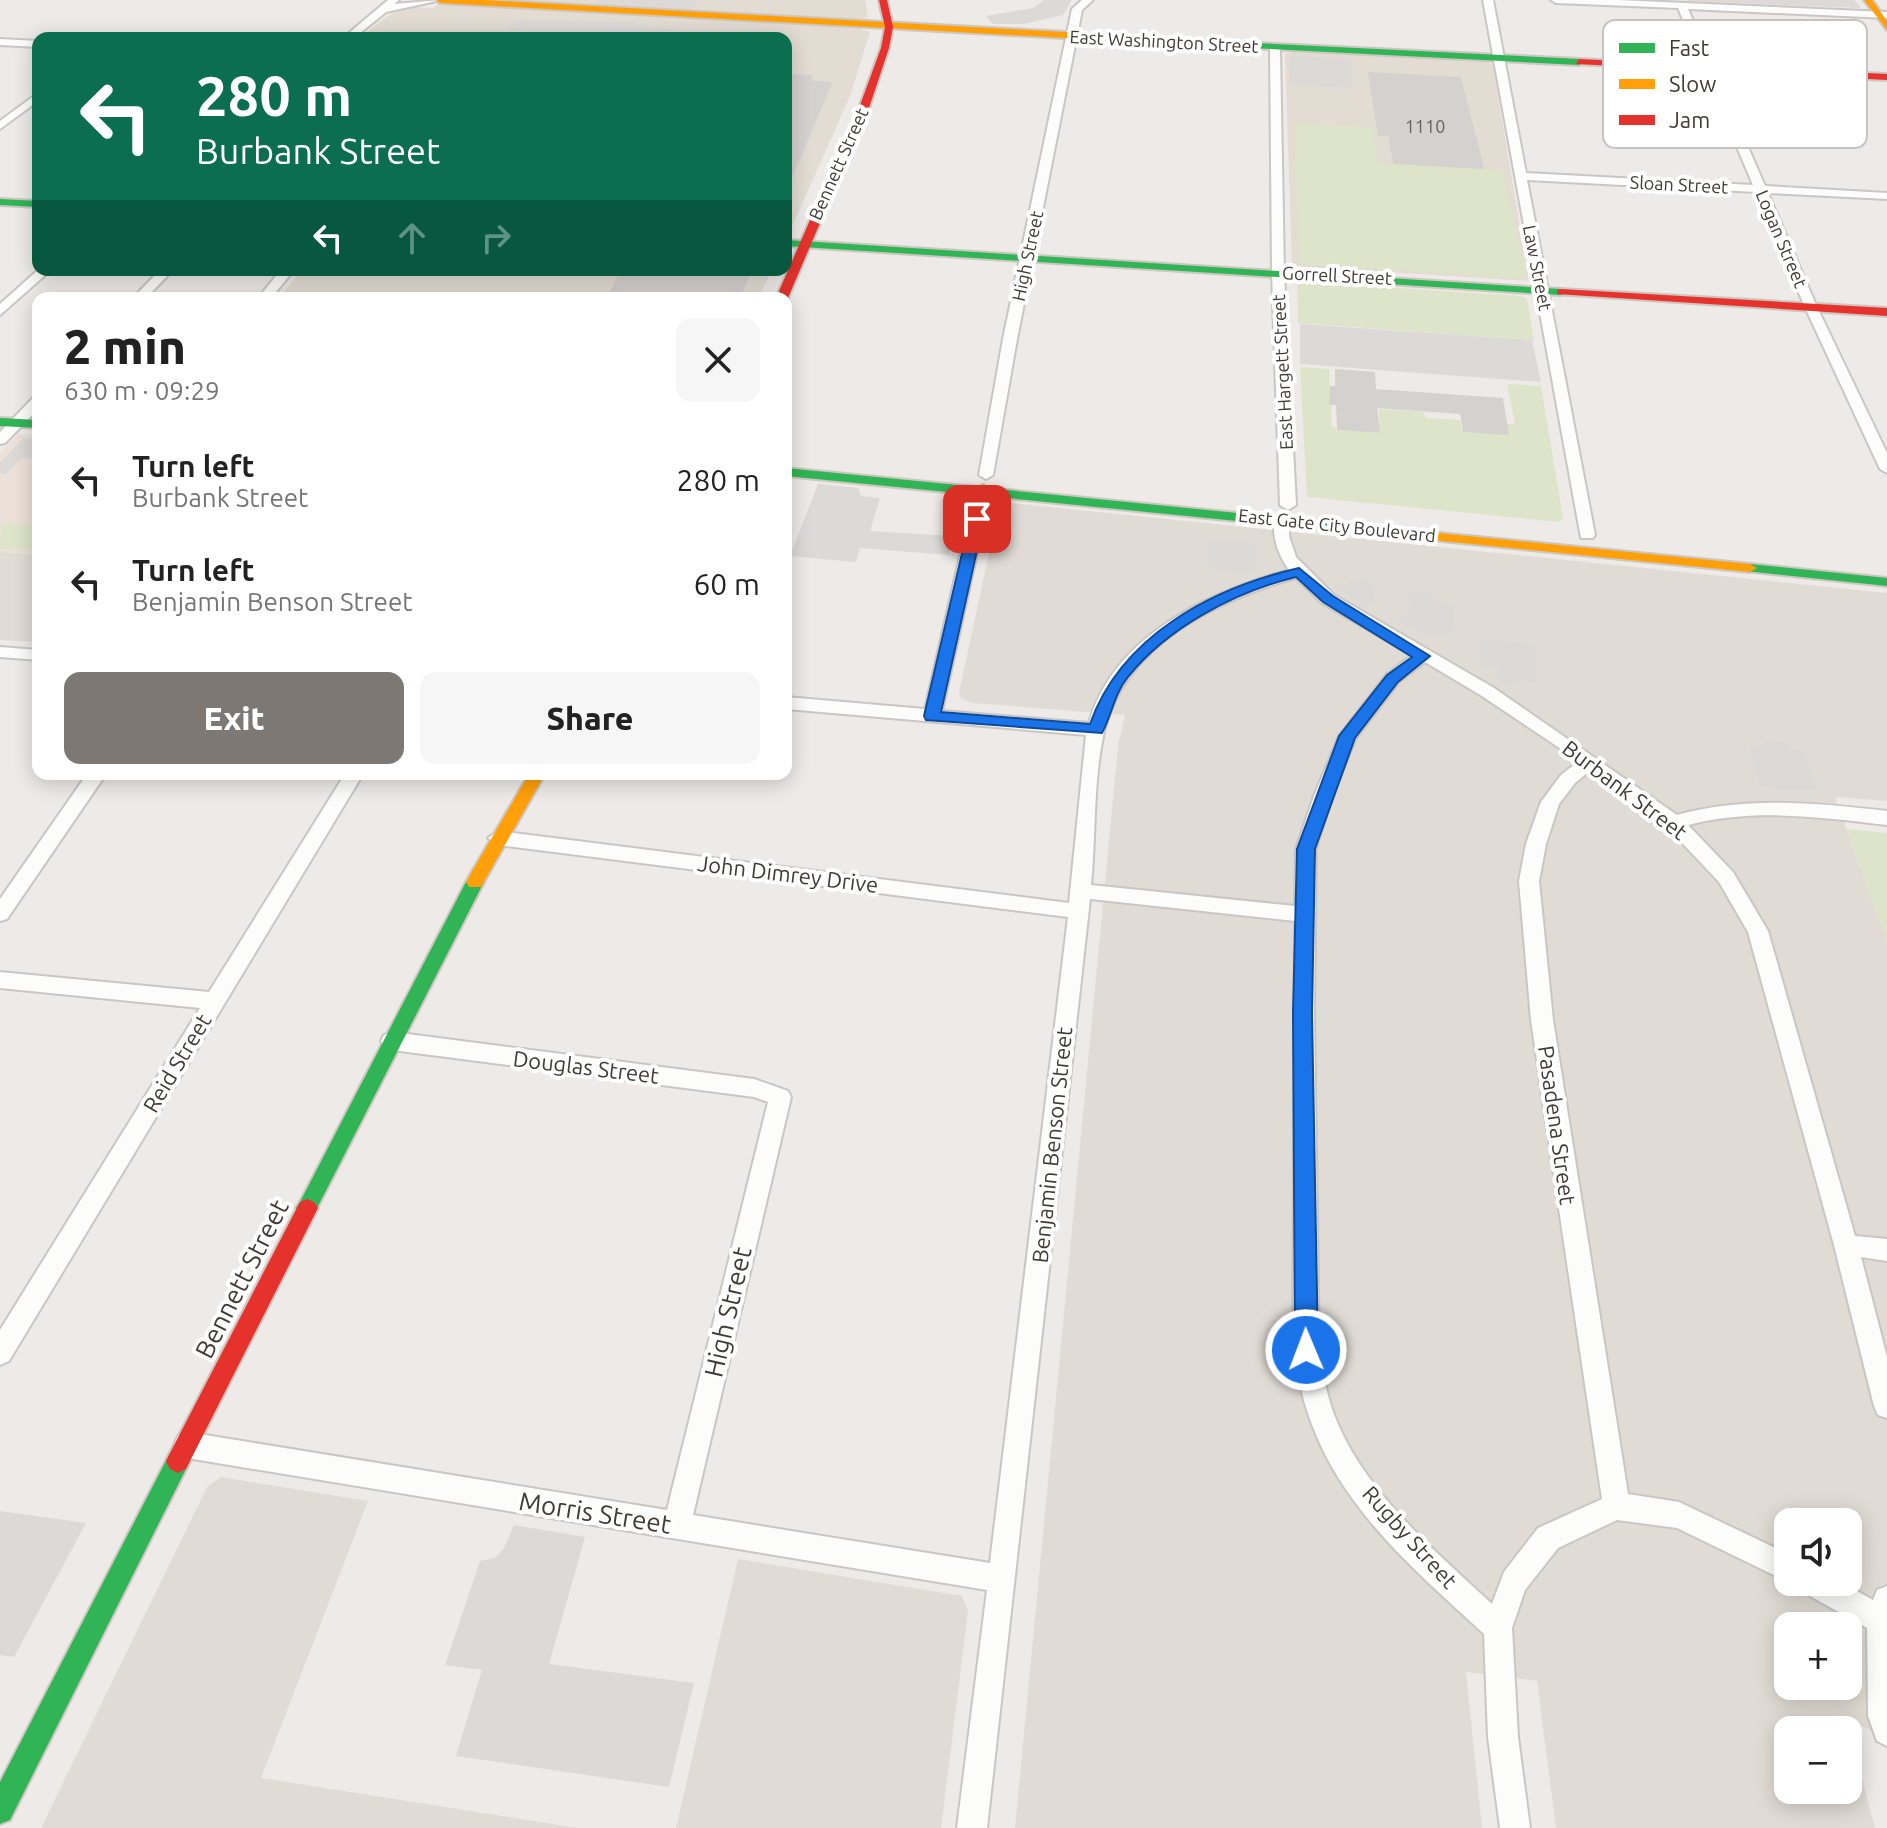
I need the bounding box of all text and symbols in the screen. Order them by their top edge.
legend [1603,20,1867,148]
street label: East Washington Street [1069,26,1259,56]
text: Fast [1669,35,1710,60]
icon: left [64,64,168,168]
text: 280 m [196,64,352,127]
text: Slow [1669,71,1716,96]
street label: Bennett Street [804,105,872,223]
text: Jam [1669,107,1710,132]
house number: 1110 [1405,116,1445,136]
text: Burbank Street [196,130,440,171]
street label: Sloan Street [1629,171,1729,197]
street label: Logan Street [1752,187,1811,290]
street label: High Street [1008,209,1046,303]
icon: left [306,216,350,260]
icon: ahead [390,216,434,260]
icon: right [474,216,518,260]
street label: Law Street [1520,223,1556,312]
street label: Gorrell Street [1282,262,1392,288]
street label: East Hargett Street [1268,294,1296,450]
button: close [676,318,760,402]
text: 2 min [64,319,186,373]
text: 630 m · 09:29 [64,376,220,405]
text: Turn left [132,449,254,483]
icon: left [64,458,108,502]
text: 280 m [676,463,760,497]
text: Burbank Street [132,483,308,512]
pin [943,485,1011,553]
icon: arrive [955,497,999,541]
street label: East Gate City Boulevard [1238,505,1437,545]
text: Turn left [132,553,254,587]
icon: left [64,562,108,606]
text: 60 m [693,567,760,601]
text: Benjamin Benson Street [132,587,413,616]
button: Exit [64,672,404,764]
button: Share [420,672,760,764]
street label: Burbank Street [1558,735,1693,845]
street label: John Dimrey Drive [696,850,880,897]
street label: Reid Street [137,1009,216,1117]
street label: Benjamin Benson Street [1027,1025,1076,1264]
street label: Pasadena Street [1534,1044,1581,1206]
street label: Douglas Street [512,1045,661,1088]
street label: Bennett Street [189,1195,294,1363]
street label: High Street [698,1244,757,1380]
position arrow [1264,1308,1348,1392]
street label: Rugby Street [1358,1480,1463,1593]
street label: Morris Street [517,1486,673,1539]
map controls [1774,1508,1862,1804]
button: sound [1774,1508,1862,1596]
button: + [1774,1612,1862,1700]
button: − [1774,1716,1862,1804]

